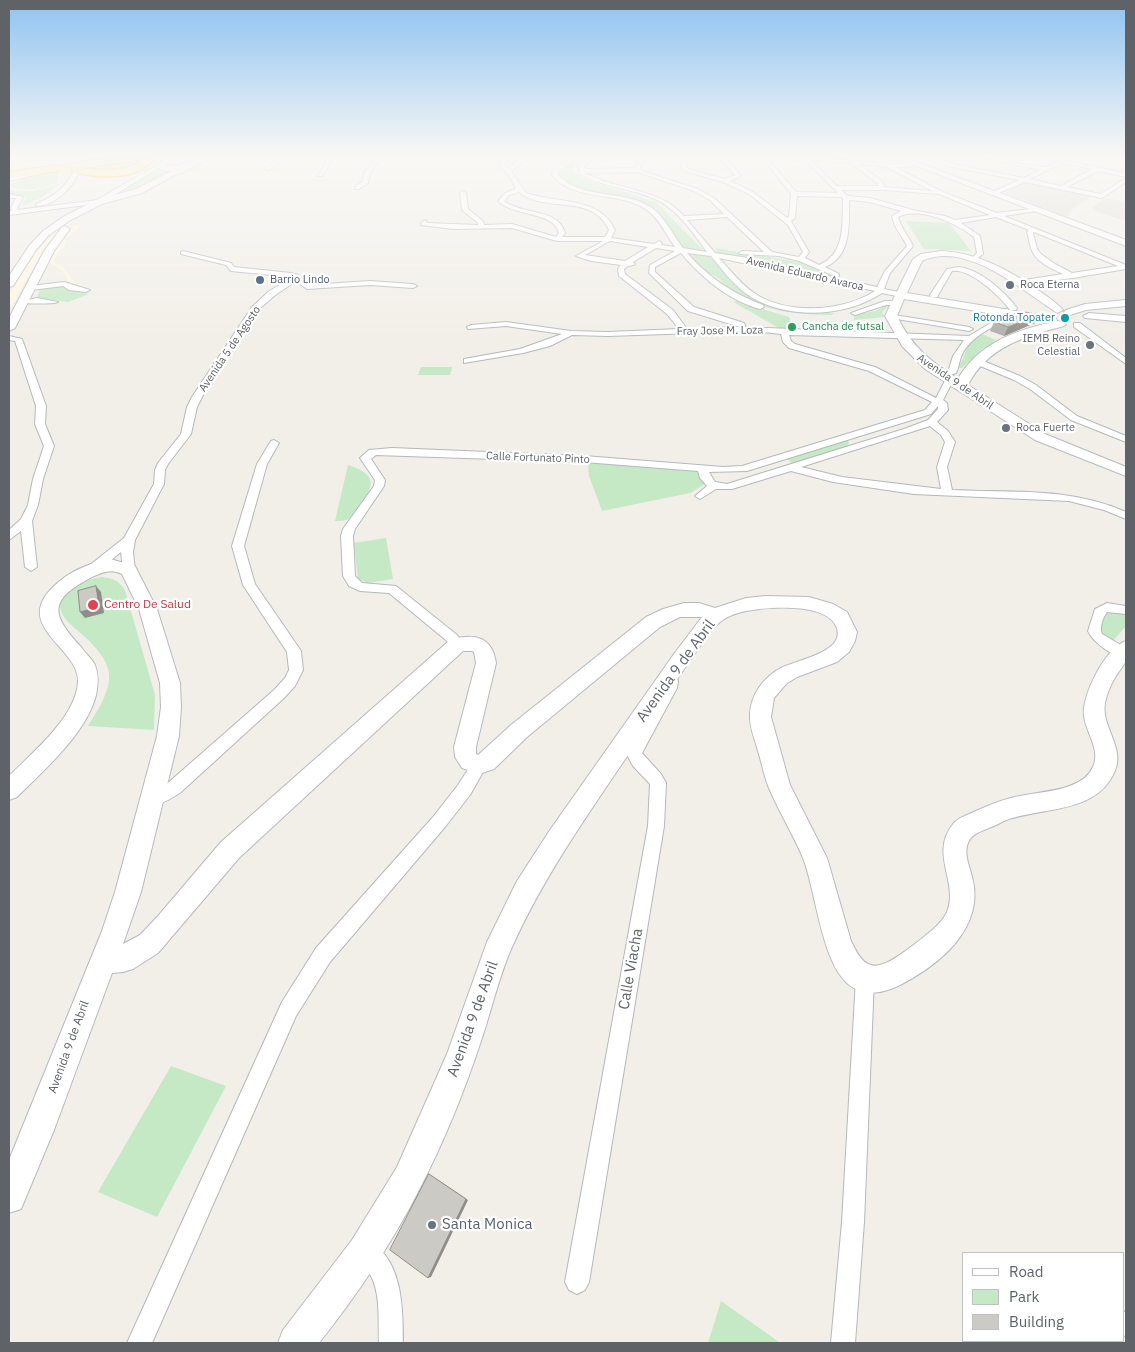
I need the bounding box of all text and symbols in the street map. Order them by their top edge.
street label: Avenida Eduardo Avaroa [745,254,865,294]
place label: Barrio Lindo [270,273,330,287]
marker: Barrio Lindo [254,274,266,286]
place label: Roca Eterna [1020,278,1079,292]
marker: Roca Eterna [1004,279,1016,291]
street label: Avenida 5 de Agosto [196,304,264,394]
place label: Rotonda Topater [973,311,1055,325]
marker: Rotonda Topater [1059,312,1071,324]
place label: Cancha de futsal [802,320,884,334]
marker: Cancha de futsal [786,321,798,333]
street label: Fray Jose M. Loza [677,324,763,338]
place label: IEMB Reino Celestial [1022,332,1080,358]
marker: IEMB Reino Celestial [1084,339,1096,351]
street label: Avenida 9 de Abril [914,352,996,412]
place label: Roca Fuerte [1016,421,1075,435]
marker: Roca Fuerte [1000,422,1012,434]
street label: Calle Fortunato Pinto [486,450,590,466]
marker: Centro De Salud [86,598,100,612]
place label: Centro De Salud [104,598,191,612]
street label: Avenida 9 de Abril [633,616,719,726]
street label: Calle Viacha [615,927,647,1011]
street label: Avenida 9 de Abril [444,959,502,1079]
street label: Avenida 9 de Abril [46,999,92,1095]
place label: Santa Monica [442,1216,532,1234]
marker: Santa Monica [426,1219,438,1231]
legend [962,1252,1125,1342]
text: Road [1009,1262,1044,1281]
text: Park [1009,1287,1039,1306]
text: Building [1009,1312,1064,1331]

